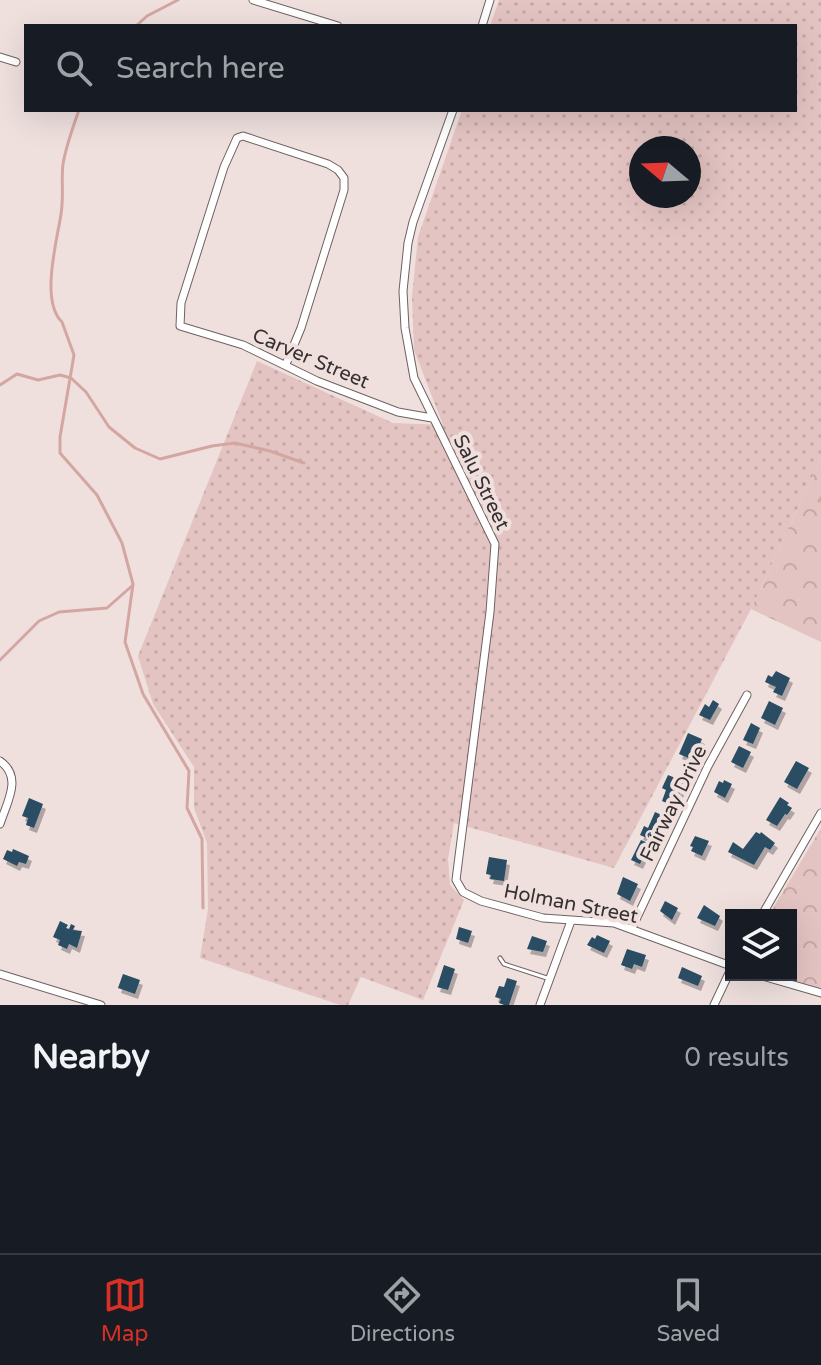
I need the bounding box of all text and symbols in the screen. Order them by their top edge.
search box [24,24,797,112]
icon: search [52,46,96,90]
text: Search here [116,50,285,87]
north arrow [629,136,701,208]
street label: Carver Street [249,324,373,394]
street label: Salu Street [448,431,515,534]
street label: Fairway Drive [635,741,712,866]
street label: Holman Street [502,879,640,929]
map controls [725,909,797,981]
button: layers [725,909,797,981]
text: Nearby [32,1037,150,1078]
text: 0 results [684,1042,789,1073]
tab: Map [101,1273,148,1347]
tab: Directions [350,1273,455,1347]
tab: Saved [657,1273,720,1347]

